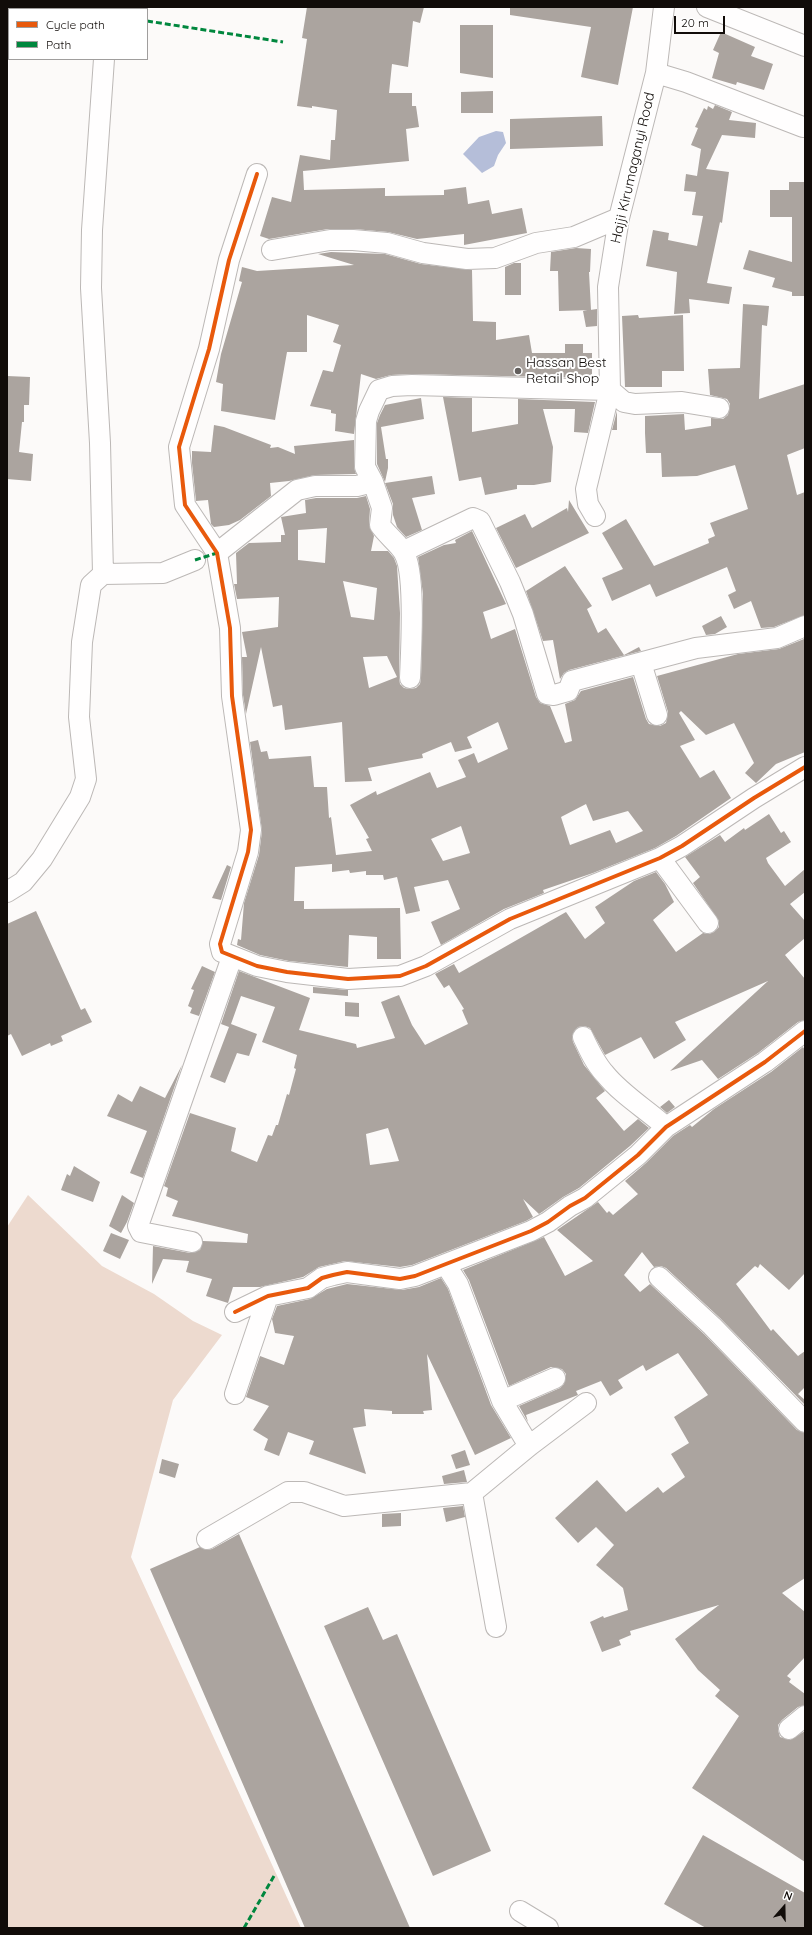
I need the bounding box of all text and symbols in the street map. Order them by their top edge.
legend [8,8,148,60]
scale bar [676,8,727,34]
text: 20 m [681,15,709,30]
text: Cycle path [46,17,105,32]
text: Path [46,37,71,52]
street label: Hajji Kirumaganyi Road [607,91,659,245]
place label: Hassan Best Retail Shop [526,355,607,388]
marker: Hassan Best Retail Shop [513,366,523,376]
north arrow [764,1887,804,1927]
text: N [782,1888,794,1904]

